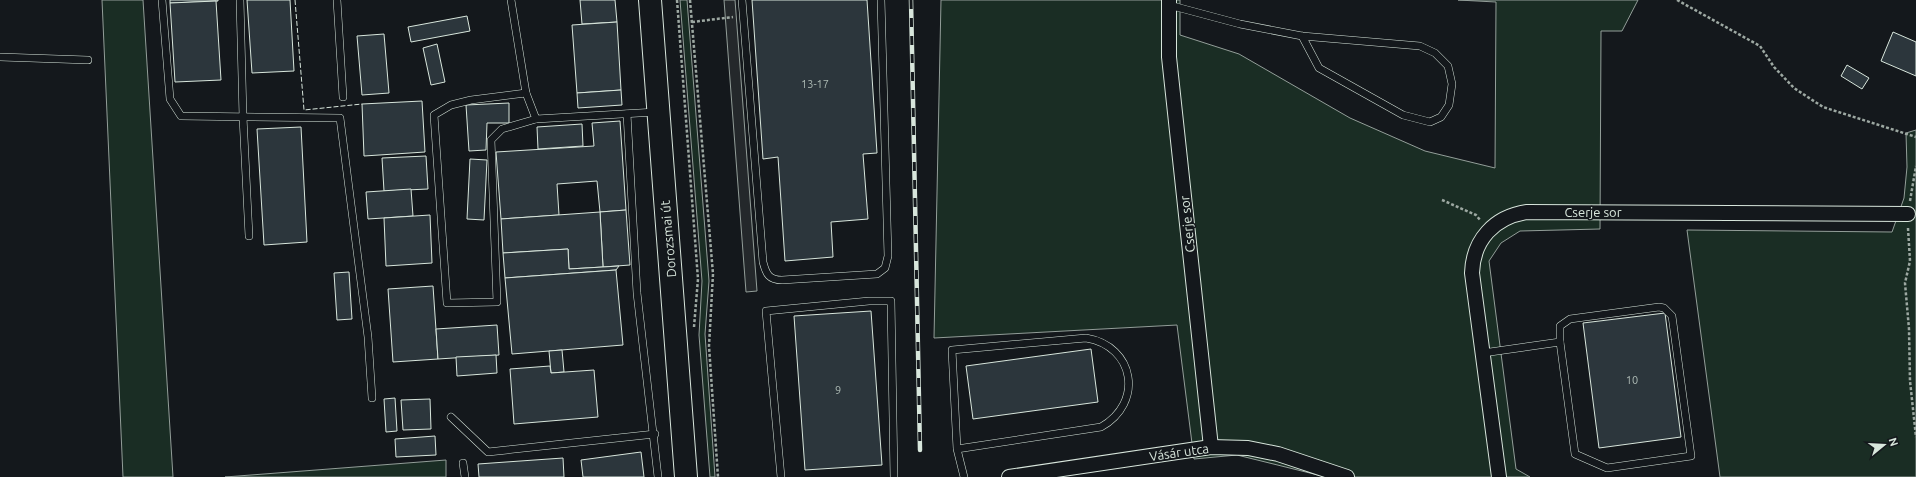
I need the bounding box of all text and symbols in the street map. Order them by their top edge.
house number: 13-17 [801,78,829,90]
street label: Cserje sor [1177,195,1197,253]
street label: Dorozsmai út [658,200,678,278]
street label: Cserje sor [1564,205,1622,219]
house number: 10 [1626,374,1638,386]
house number: 9 [835,384,841,396]
north arrow [1864,425,1904,465]
text: N [1887,436,1900,448]
street label: Vásár utca [1148,441,1210,463]

